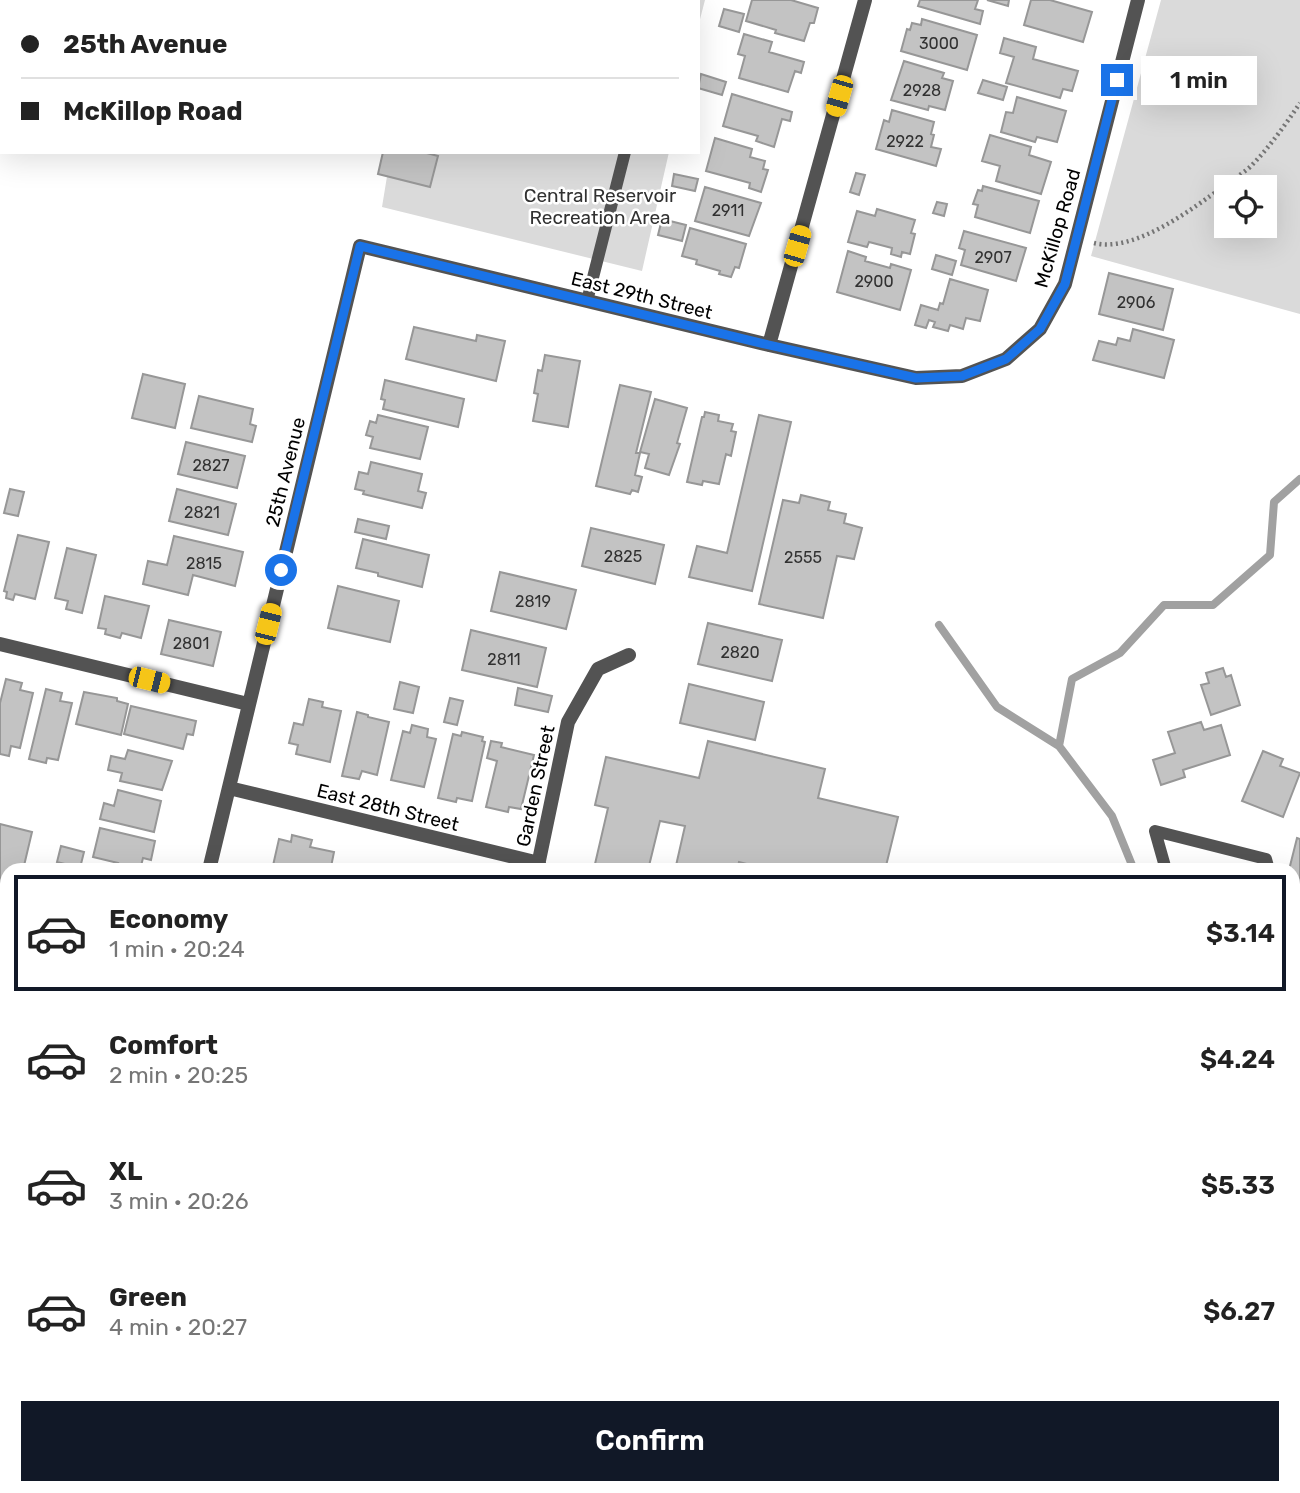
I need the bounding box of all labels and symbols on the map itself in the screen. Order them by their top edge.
house number: 3000 [919,34,959,53]
callout: 1 min [1142,56,1257,104]
route end [1101,64,1133,96]
car [824,73,855,119]
house number: 2928 [903,81,941,100]
house number: 2922 [886,132,924,151]
street label: McKillop Road [1030,166,1085,290]
park label: Central Reservoir Recreation Area [524,184,677,229]
house number: 2911 [712,201,744,220]
car [782,223,813,269]
house number: 2907 [974,248,1012,267]
street label: East 29th Street [569,267,715,324]
house number: 2900 [854,272,894,291]
house number: 2906 [1117,293,1156,312]
street label: 25th Avenue [261,415,310,529]
house number: 2827 [192,456,230,475]
house number: 2821 [184,503,220,522]
house number: 2825 [604,547,642,566]
house number: 2555 [784,548,822,567]
house number: 2815 [186,554,222,573]
route start [265,554,297,586]
house number: 2819 [515,592,551,611]
car [253,601,284,647]
house number: 2801 [173,634,209,653]
house number: 2820 [720,643,760,662]
house number: 2811 [487,650,521,669]
car [127,665,172,695]
street label: Garden Street [511,723,560,849]
street label: East 28th Street [314,779,462,836]

